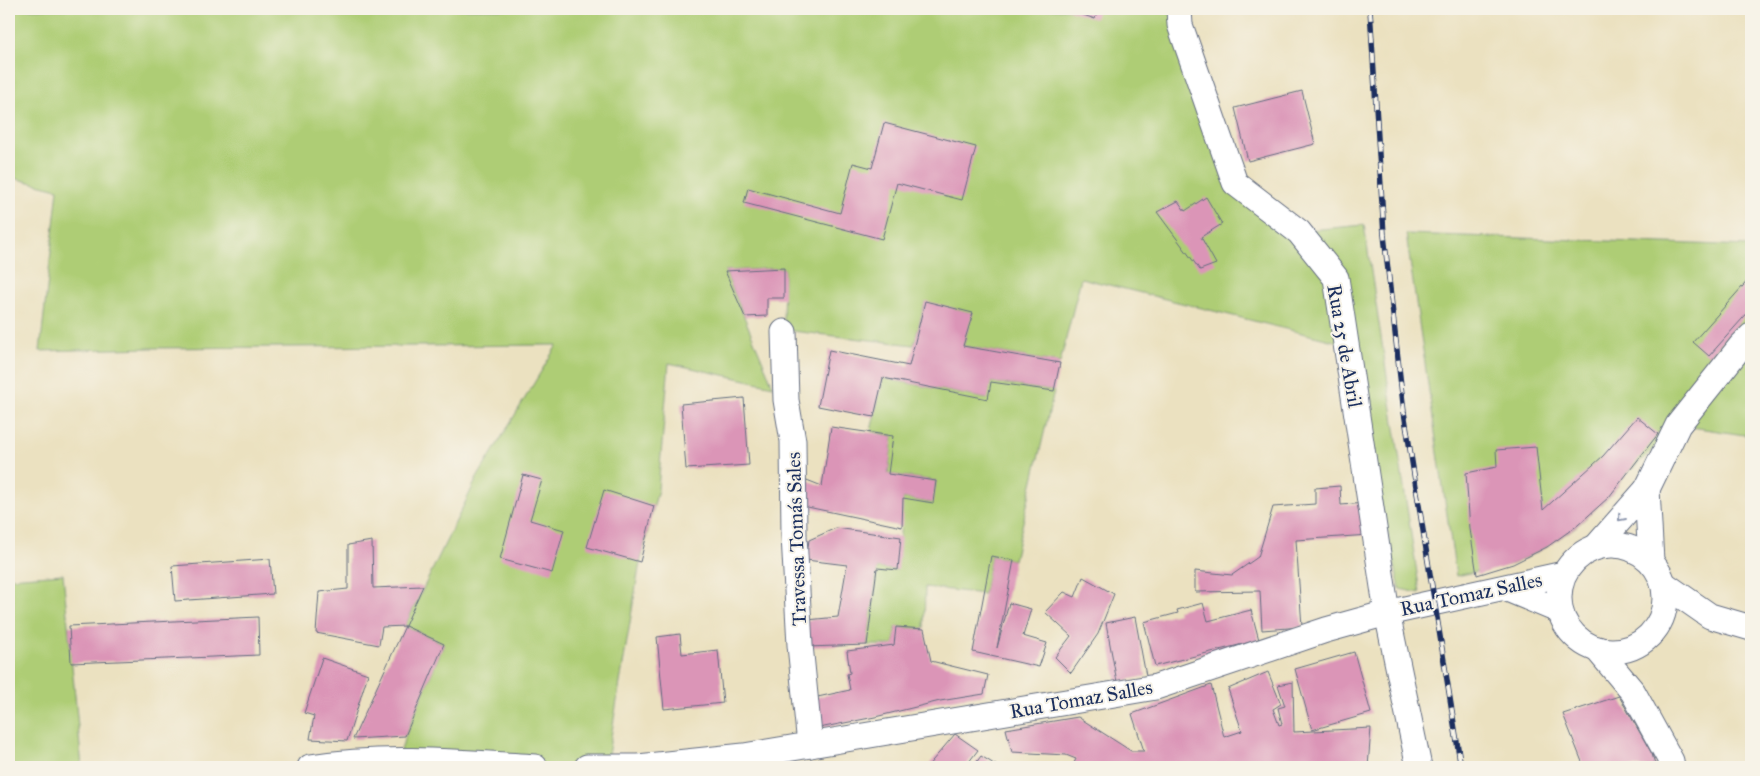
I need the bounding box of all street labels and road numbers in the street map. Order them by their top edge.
street label: Rua 25 de Abril [1322,282,1368,410]
street label: Travessa Tomás Sales [781,452,811,626]
street label: Rua Tomaz Salles [1398,567,1544,621]
street label: Rua Tomaz Salles [1008,675,1154,723]

